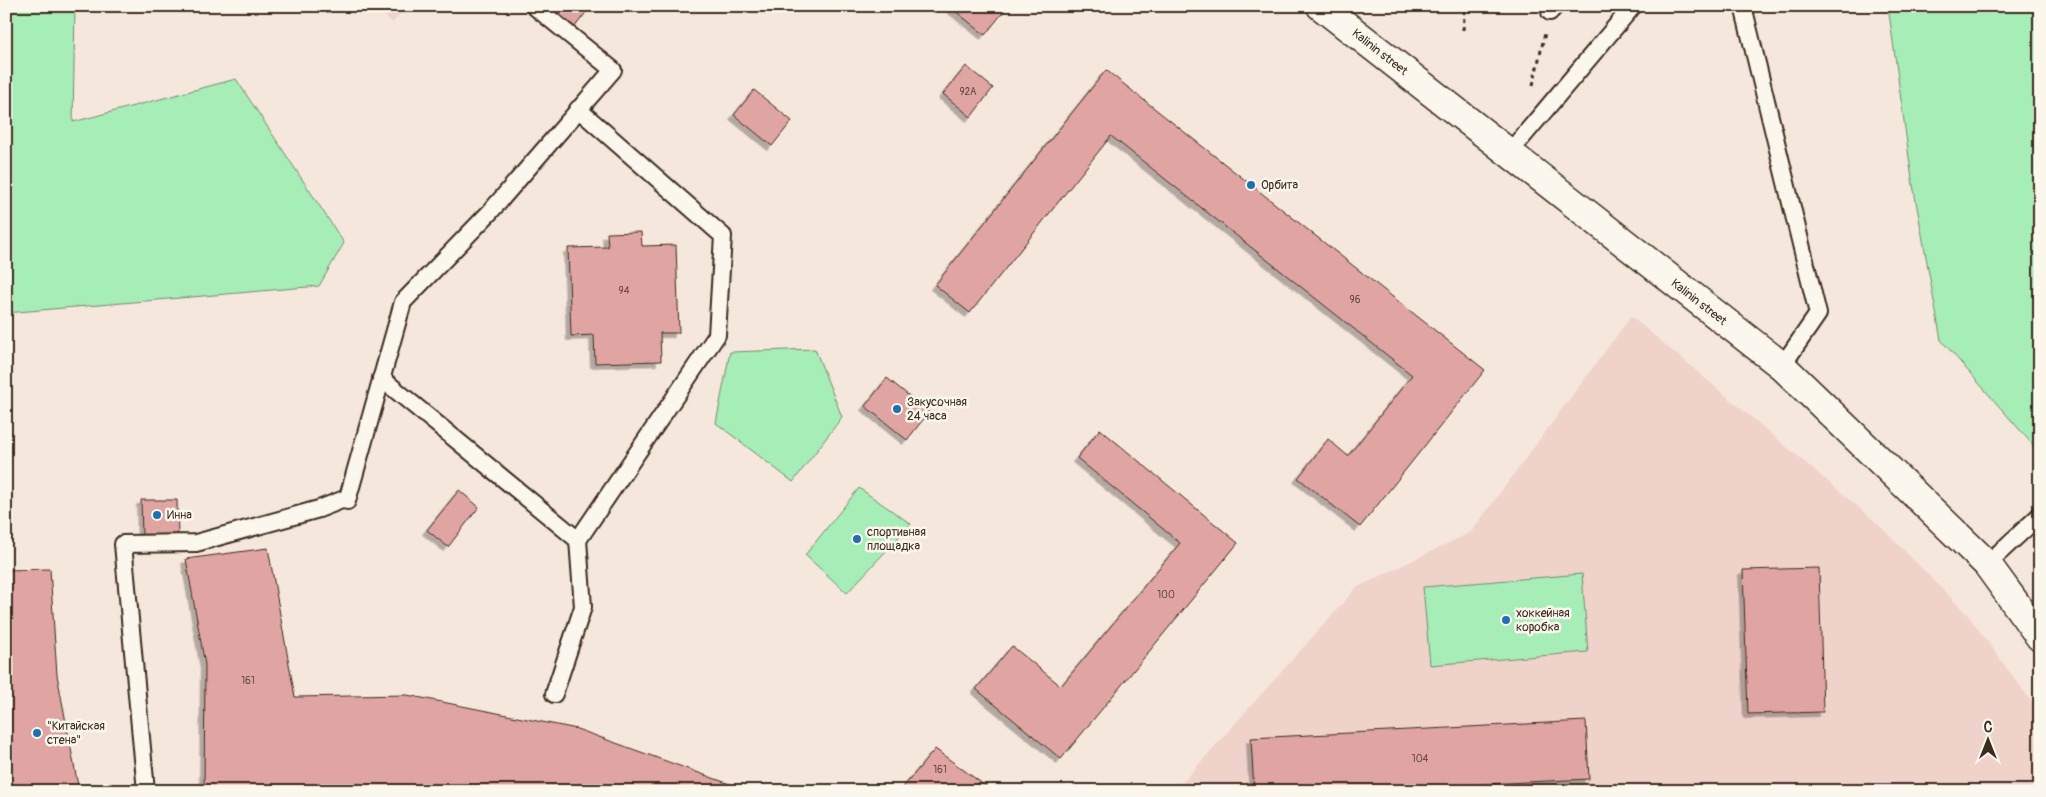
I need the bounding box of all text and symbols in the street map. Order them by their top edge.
street label: Kalinin street [1349,26,1411,79]
house number: 92А [959,86,977,98]
place label: Орбита [1261,178,1299,193]
marker: Орбита [1245,179,1257,191]
street label: Kalinin street [1668,276,1730,329]
house number: 94 [619,285,630,297]
house number: 96 [1350,294,1361,306]
place label: Закусочная 24 часа [907,395,967,424]
marker: Закусочная 24 часа [891,403,903,415]
place label: Инна [167,508,192,523]
marker: Инна [151,509,163,521]
place label: спортивная площадка [867,525,926,554]
marker: спортивная площадка [851,533,863,545]
house number: 100 [1157,589,1175,601]
place label: хоккейная коробка [1516,606,1570,635]
marker: хоккейная коробка [1500,614,1512,626]
house number: 161 [241,675,255,687]
north arrow [1964,714,2014,764]
place label: "Китайская стена" [47,719,105,748]
text: С [1984,719,1993,736]
marker: "Китайская стена" [31,727,43,739]
house number: 104 [1412,753,1428,765]
house number: 161 [933,764,947,776]

